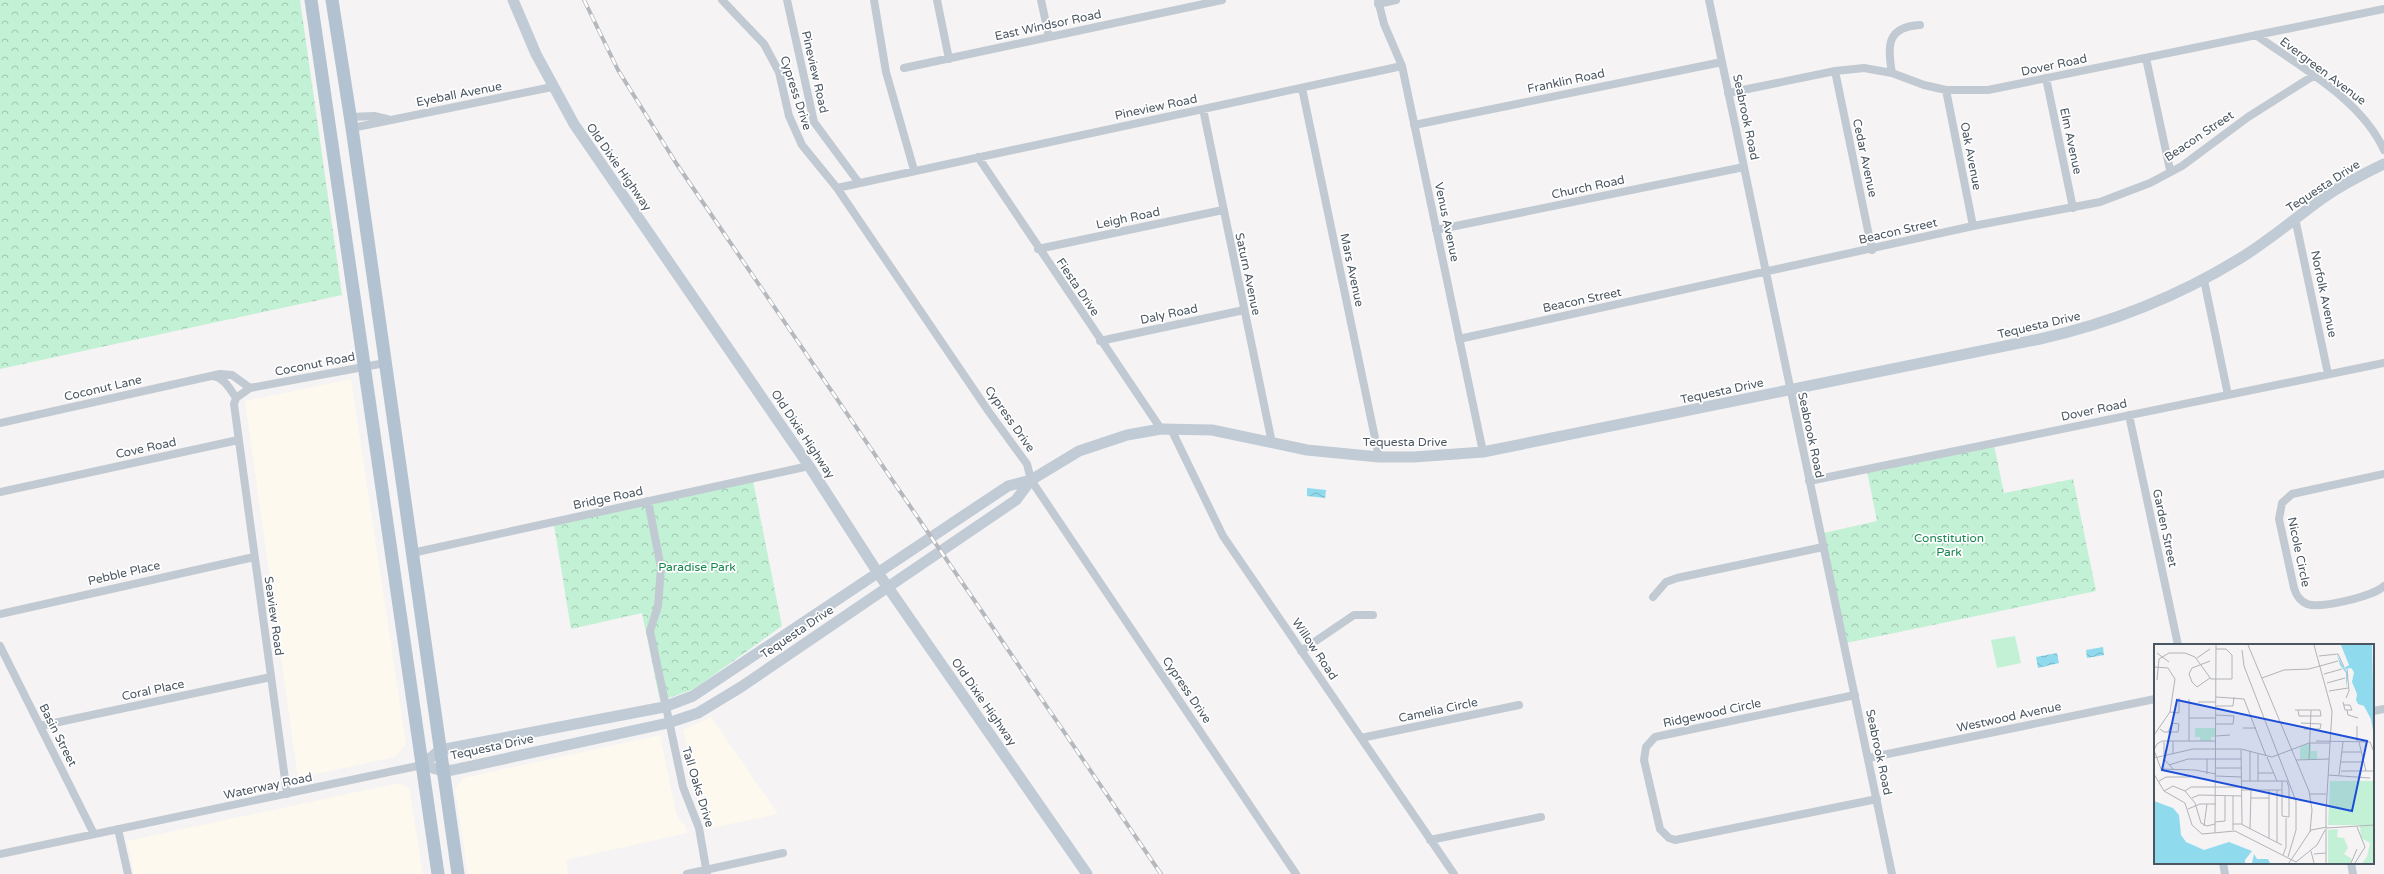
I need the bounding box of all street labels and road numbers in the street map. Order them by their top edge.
street label: East Windsor Road [993,7,1103,43]
street label: Pineview Road [799,30,831,114]
street label: Evergreen Avenue [2277,34,2369,108]
street label: Dover Road [2020,51,2088,79]
street label: Cypress Drive [777,54,815,132]
street label: Franklin Road [1526,66,1606,96]
street label: Seabrook Road [1730,73,1762,161]
street label: Eyeball Avenue [415,79,503,109]
street label: Pineview Road [1114,91,1198,123]
street label: Elm Avenue [2057,106,2085,176]
street label: Beacon Street [2162,108,2236,164]
street label: Cedar Avenue [1850,117,1880,199]
street label: Old Dixie Highway [583,120,655,214]
street label: Oak Avenue [1958,121,1984,191]
street label: Tequesta Drive [2284,157,2363,215]
street label: Church Road [1550,172,1626,202]
street label: Venus Avenue [1432,181,1462,263]
street label: Leigh Road [1095,204,1161,232]
street label: Beacon Street [1857,215,1939,247]
street label: Saturn Avenue [1232,232,1264,317]
street label: Mars Avenue [1337,232,1367,308]
street label: Norfolk Avenue [2308,249,2340,339]
street label: Fiesta Drive [1054,255,1103,319]
street label: Beacon Street [1541,285,1623,315]
street label: Daly Road [1139,301,1199,327]
street label: Tequesta Drive [1996,309,2082,341]
street label: Coconut Road [274,349,356,379]
street label: Coconut Lane [63,372,143,404]
street label: Tequesta Drive [1679,375,1765,407]
street label: Cypress Drive [982,383,1038,455]
street label: Old Dixie Highway [768,387,838,481]
street label: Seabrook Road [1795,391,1827,479]
street label: Dover Road [2060,396,2128,424]
street label: Cove Road [114,435,178,461]
street label: Tequesta Drive [1363,435,1448,449]
street label: Bridge Road [572,484,644,512]
street label: Garden Street [2150,488,2180,569]
street label: Nicole Circle [2285,516,2313,588]
street label: Pebble Place [87,558,162,588]
street label: Seaview Road [262,576,286,656]
street label: Tequesta Drive [758,602,836,661]
street label: Willow Road [1289,616,1341,682]
street label: Cypress Drive [1160,654,1214,726]
street label: Old Dixie Highway [948,655,1020,749]
street label: Coral Place [120,676,186,703]
street label: Camelia Circle [1397,695,1479,725]
street label: Ridgewood Circle [1662,696,1763,730]
street label: Westwood Avenue [1956,699,2063,735]
street label: Basin Street [36,701,80,769]
street label: Seabrook Road [1863,708,1895,796]
street label: Tequesta Drive [449,731,535,763]
street label: Tall Oaks Drive [679,745,717,829]
street label: Waterway Road [223,770,313,802]

